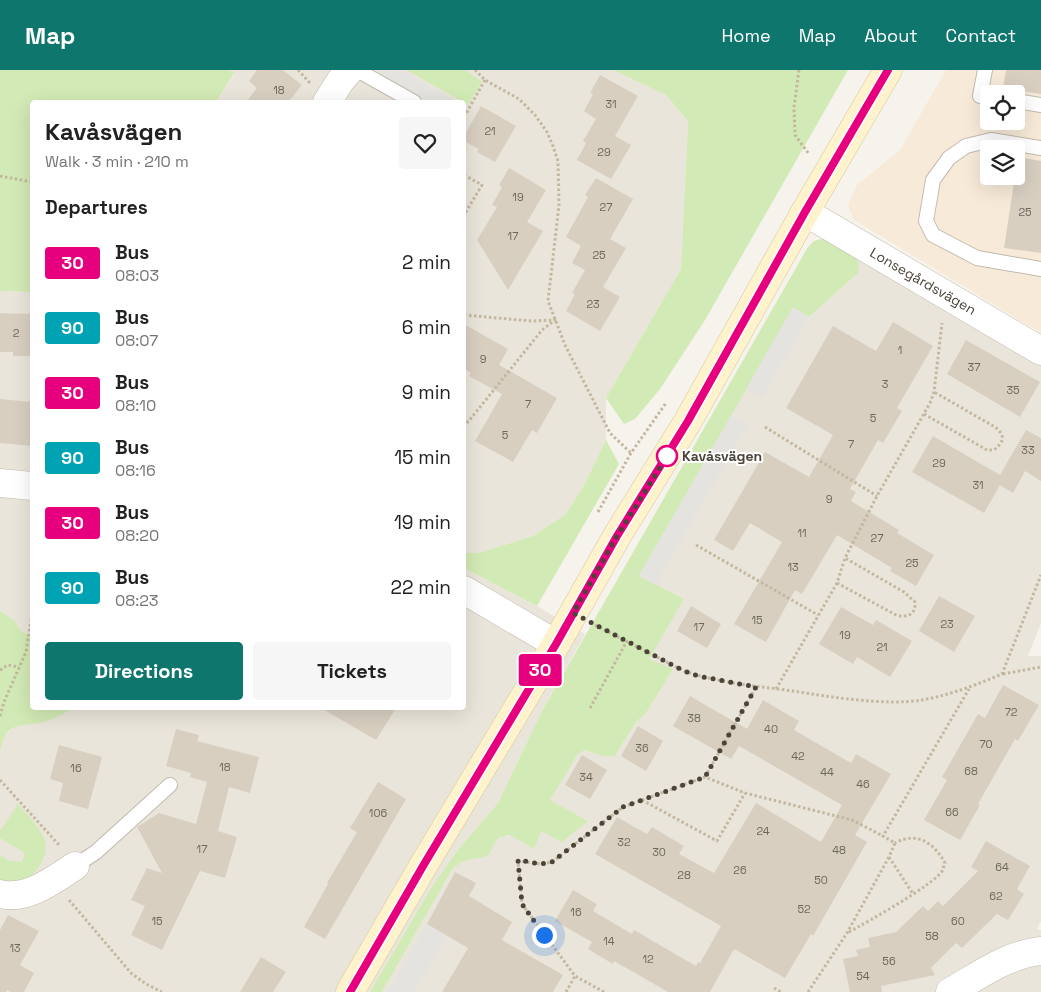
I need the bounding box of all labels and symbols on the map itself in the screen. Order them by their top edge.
house number: 18 [273,83,285,97]
house number: 31 [605,97,617,111]
house number: 21 [484,124,496,138]
house number: 29 [597,145,611,159]
house number: 19 [512,190,524,204]
house number: 27 [600,200,612,214]
house number: 25 [1018,205,1032,219]
house number: 17 [508,229,518,243]
street label: Lonsegårdsvägen [867,243,979,319]
house number: 25 [592,248,606,262]
house number: 23 [586,297,600,311]
house number: 2 [13,326,20,340]
house number: 1 [898,343,902,357]
house number: 9 [480,352,487,366]
house number: 37 [968,360,980,374]
house number: 3 [882,377,889,391]
house number: 35 [1006,383,1020,397]
house number: 7 [525,397,531,411]
house number: 5 [870,411,877,425]
house number: 5 [502,428,509,442]
house number: 7 [848,437,854,451]
house number: 33 [1021,443,1035,457]
marker: Kavåsvägen [656,445,678,467]
place label: Kavåsvägen [682,447,762,465]
house number: 29 [932,456,946,470]
house number: 31 [972,478,984,492]
house number: 9 [826,492,833,506]
house number: 11 [797,526,807,540]
house number: 27 [871,531,883,545]
house number: 25 [905,556,919,570]
house number: 13 [787,560,799,574]
house number: 15 [751,613,763,627]
house number: 23 [940,617,954,631]
house number: 17 [694,620,704,634]
house number: 19 [839,628,851,642]
house number: 21 [876,640,888,654]
line badge: 30 [518,654,562,686]
house number: 72 [1005,705,1018,719]
house number: 38 [687,711,701,725]
house number: 40 [764,722,778,736]
house number: 70 [979,737,993,751]
house number: 36 [635,741,649,755]
house number: 42 [791,749,805,763]
house number: 18 [219,760,231,774]
house number: 16 [70,761,82,775]
house number: 68 [964,764,978,778]
house number: 44 [820,765,834,779]
house number: 34 [579,770,593,784]
house number: 46 [856,777,870,791]
house number: 66 [945,805,959,819]
house number: 106 [369,806,387,820]
house number: 24 [756,824,770,838]
house number: 32 [617,835,631,849]
house number: 17 [197,842,207,856]
house number: 48 [832,843,846,857]
house number: 30 [652,845,666,859]
house number: 64 [995,860,1009,874]
house number: 26 [733,863,747,877]
house number: 28 [677,868,691,882]
house number: 50 [814,873,828,887]
house number: 62 [989,889,1003,903]
house number: 52 [797,902,811,916]
house number: 16 [570,905,582,919]
house number: 15 [151,914,163,928]
house number: 60 [951,914,965,928]
your location [532,923,557,948]
house number: 58 [925,929,939,943]
house number: 14 [603,934,615,948]
house number: 13 [9,941,21,955]
house number: 12 [642,952,654,966]
house number: 56 [882,954,896,968]
house number: 54 [856,969,870,983]

